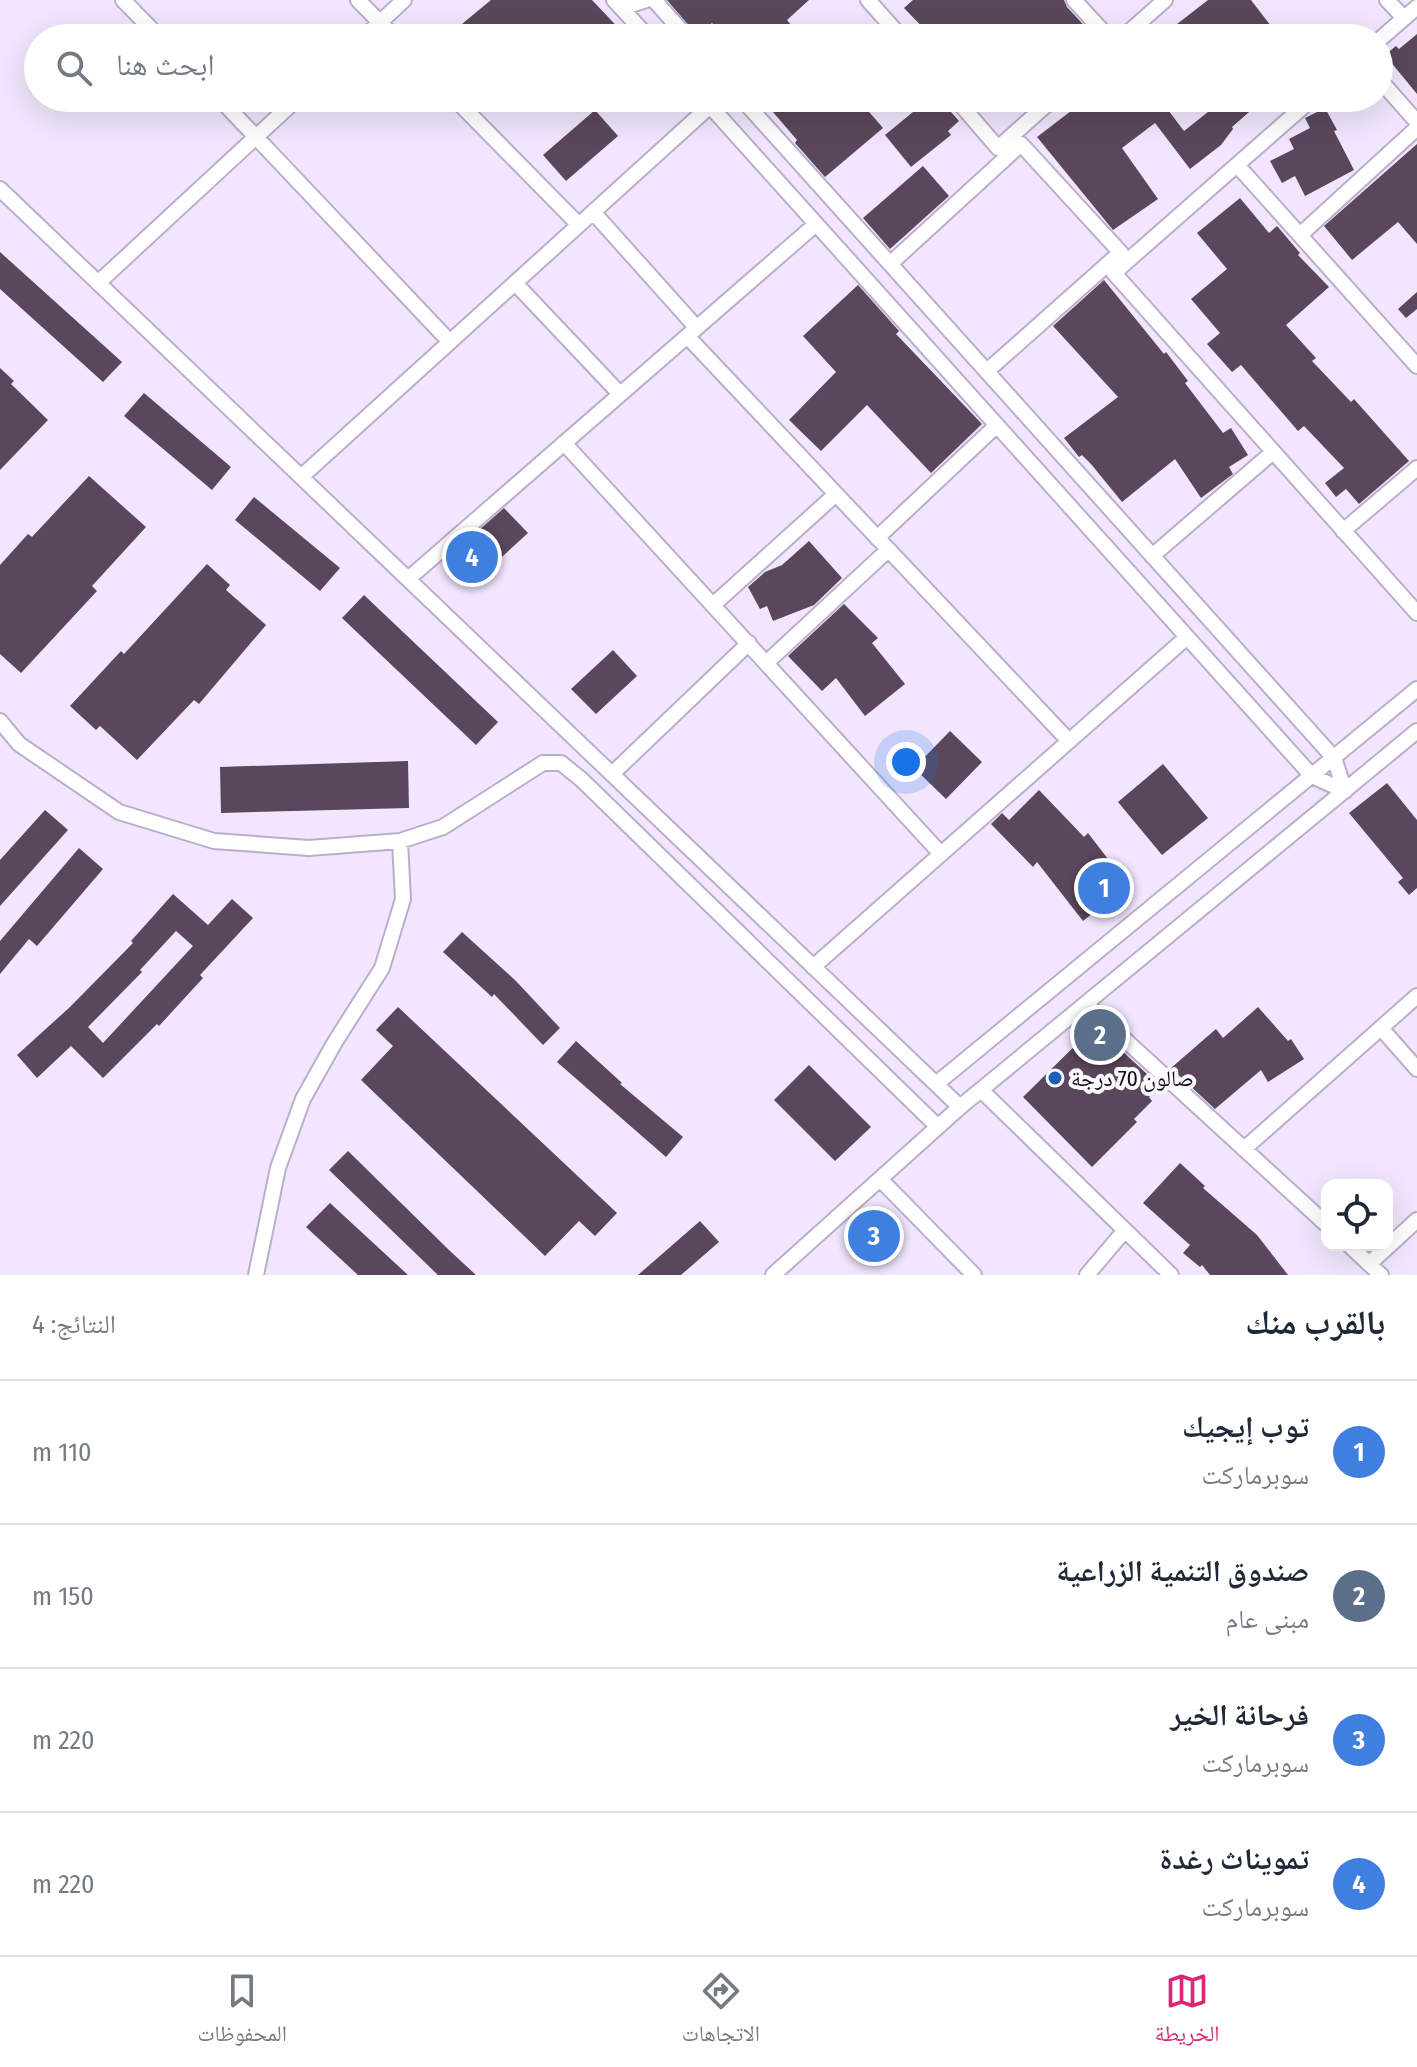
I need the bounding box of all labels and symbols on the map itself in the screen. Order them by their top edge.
pin: 4 [446,527,498,587]
your location [886,742,926,782]
pin: 1 [1078,858,1130,918]
pin: 2 [1074,1005,1126,1065]
place label: صالون 70 درجة [1071,1065,1194,1092]
marker: صالون 70 درجة [1046,1069,1064,1087]
pin: 3 [848,1206,900,1266]

